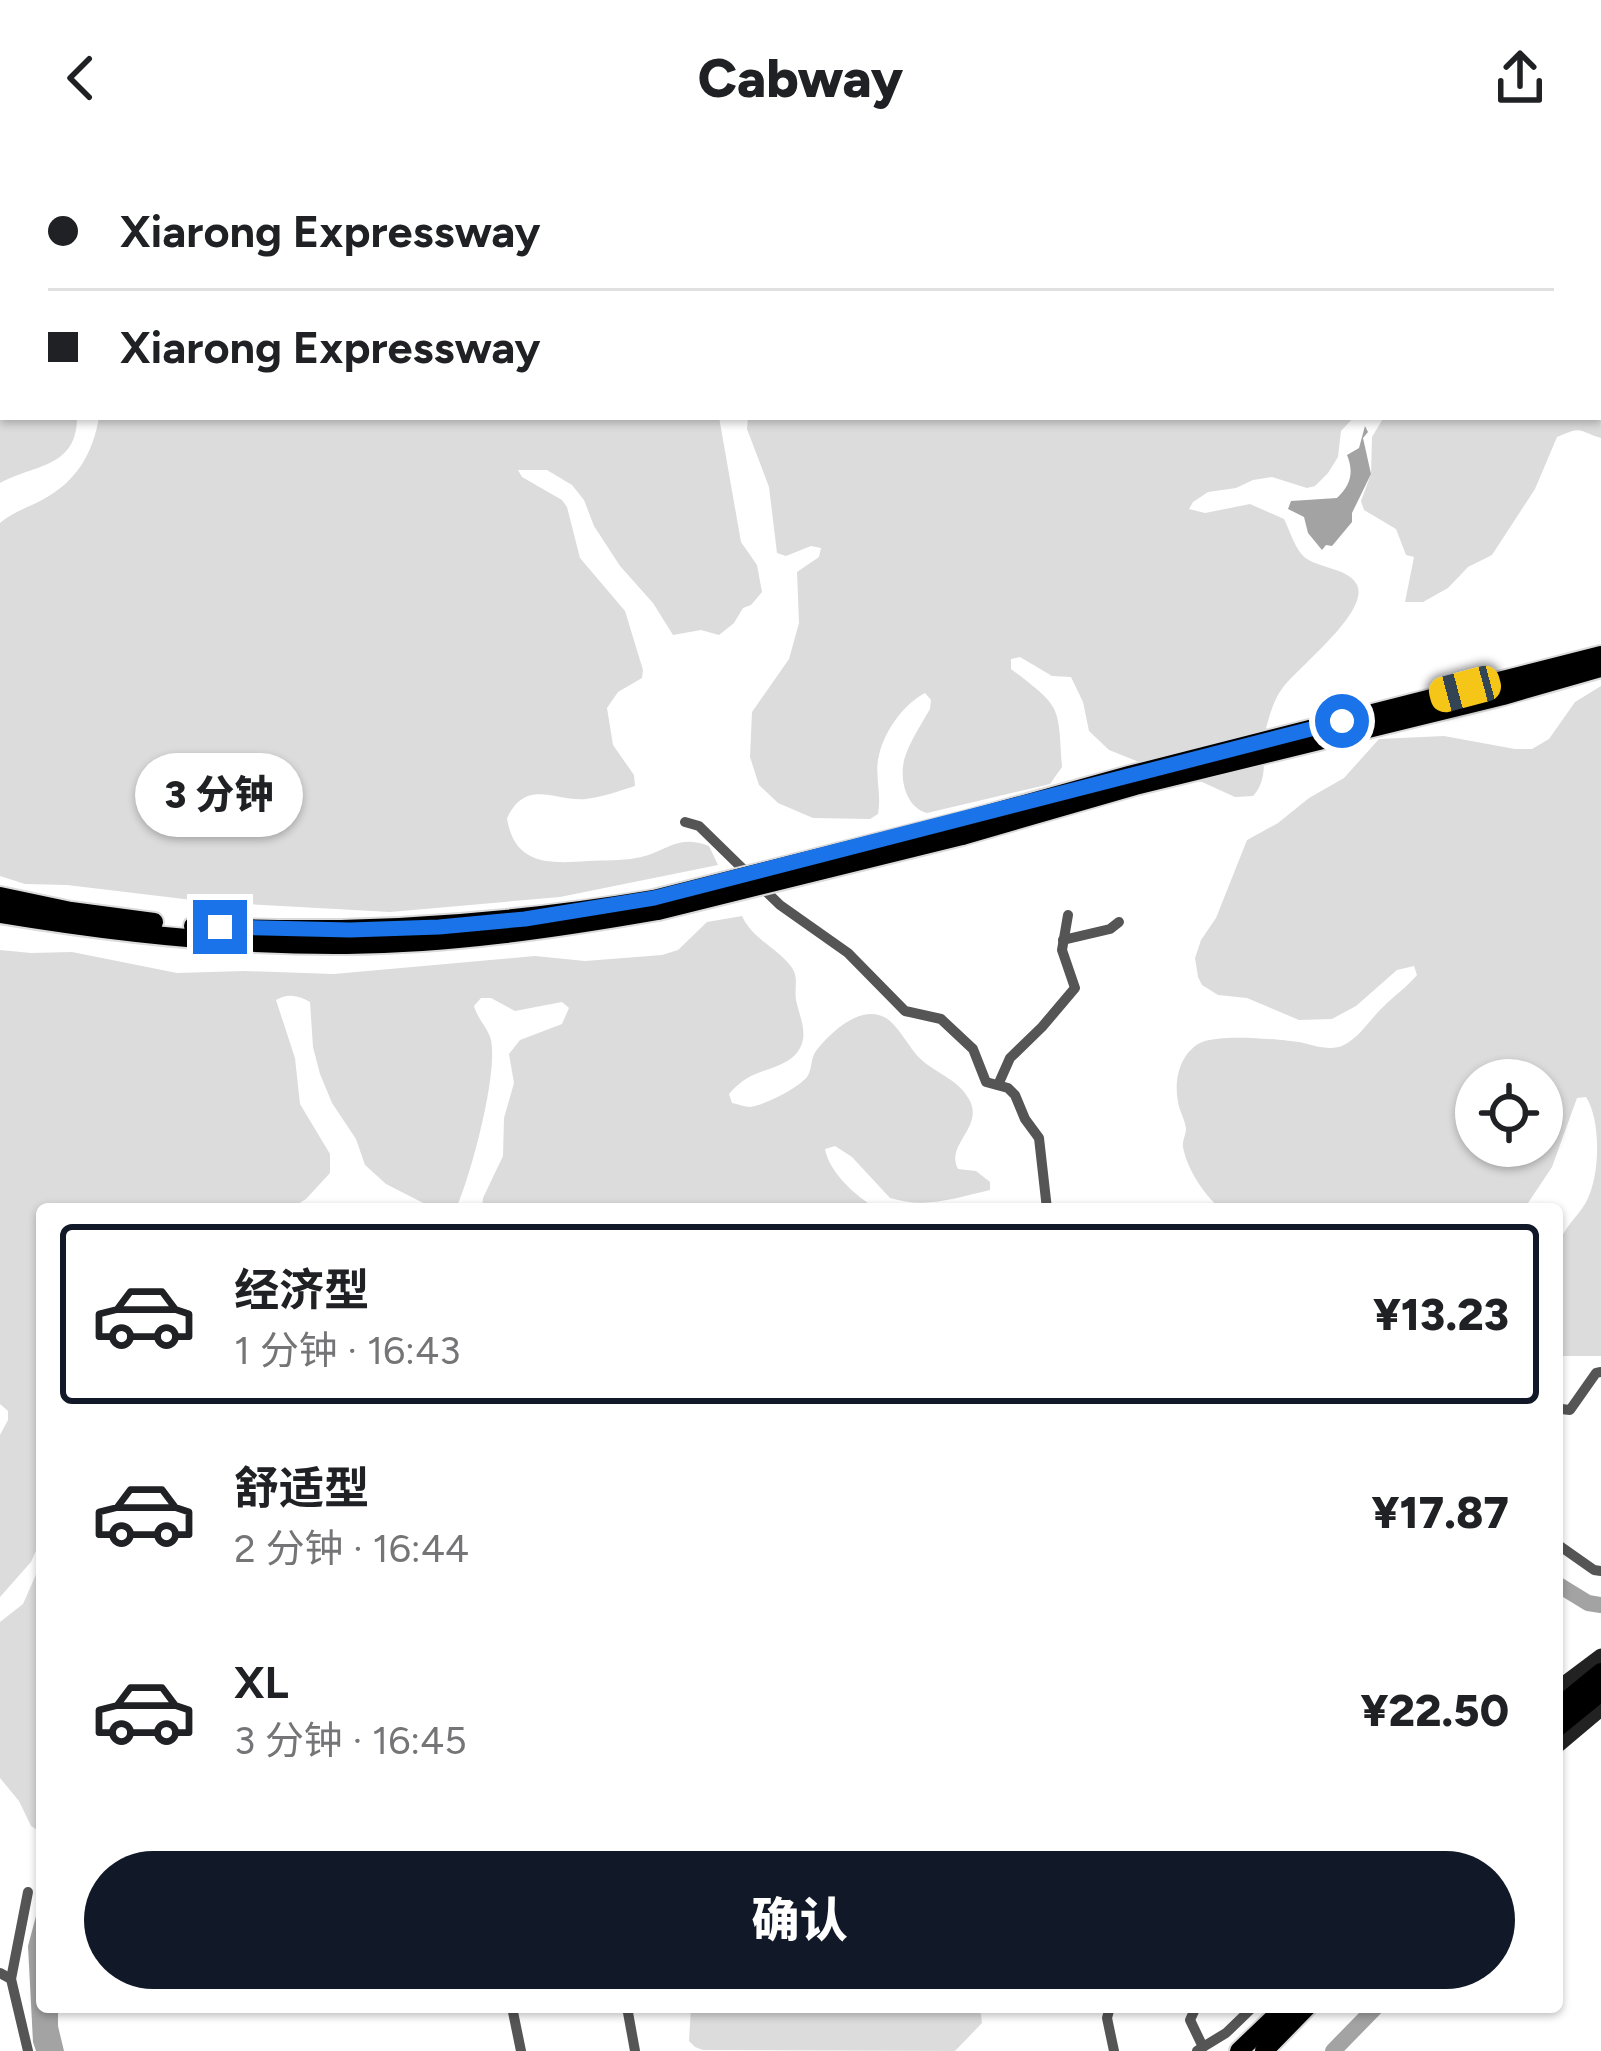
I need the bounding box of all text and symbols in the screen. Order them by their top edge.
icon: back [48,45,114,111]
icon: share [1487,45,1553,111]
text: Cabway [698,46,903,111]
text: Xiarong Expressway [120,204,541,258]
text: Xiarong Expressway [120,320,541,374]
car [1426,662,1504,716]
route start [1315,694,1369,748]
callout: 3 分钟 [136,753,304,837]
text: 3 分钟 [164,771,274,818]
route end [193,900,247,954]
map controls [1455,1059,1563,1167]
button: locate [1455,1059,1563,1167]
icon: car [90,1260,198,1368]
text: 经济型 [234,1263,369,1317]
text: ¥13.23 [1373,1287,1509,1341]
text: 1 分钟 · 16:43 [234,1327,460,1374]
icon: car [90,1458,198,1566]
text: 舒适型 [234,1461,369,1515]
text: ¥17.87 [1372,1485,1509,1539]
text: 2 分钟 · 16:44 [234,1525,469,1572]
text: XL [234,1655,289,1709]
icon: car [90,1656,198,1764]
text: ¥22.50 [1360,1683,1509,1737]
text: 3 分钟 · 16:45 [234,1717,467,1764]
button: 确认 [84,1851,1515,1989]

